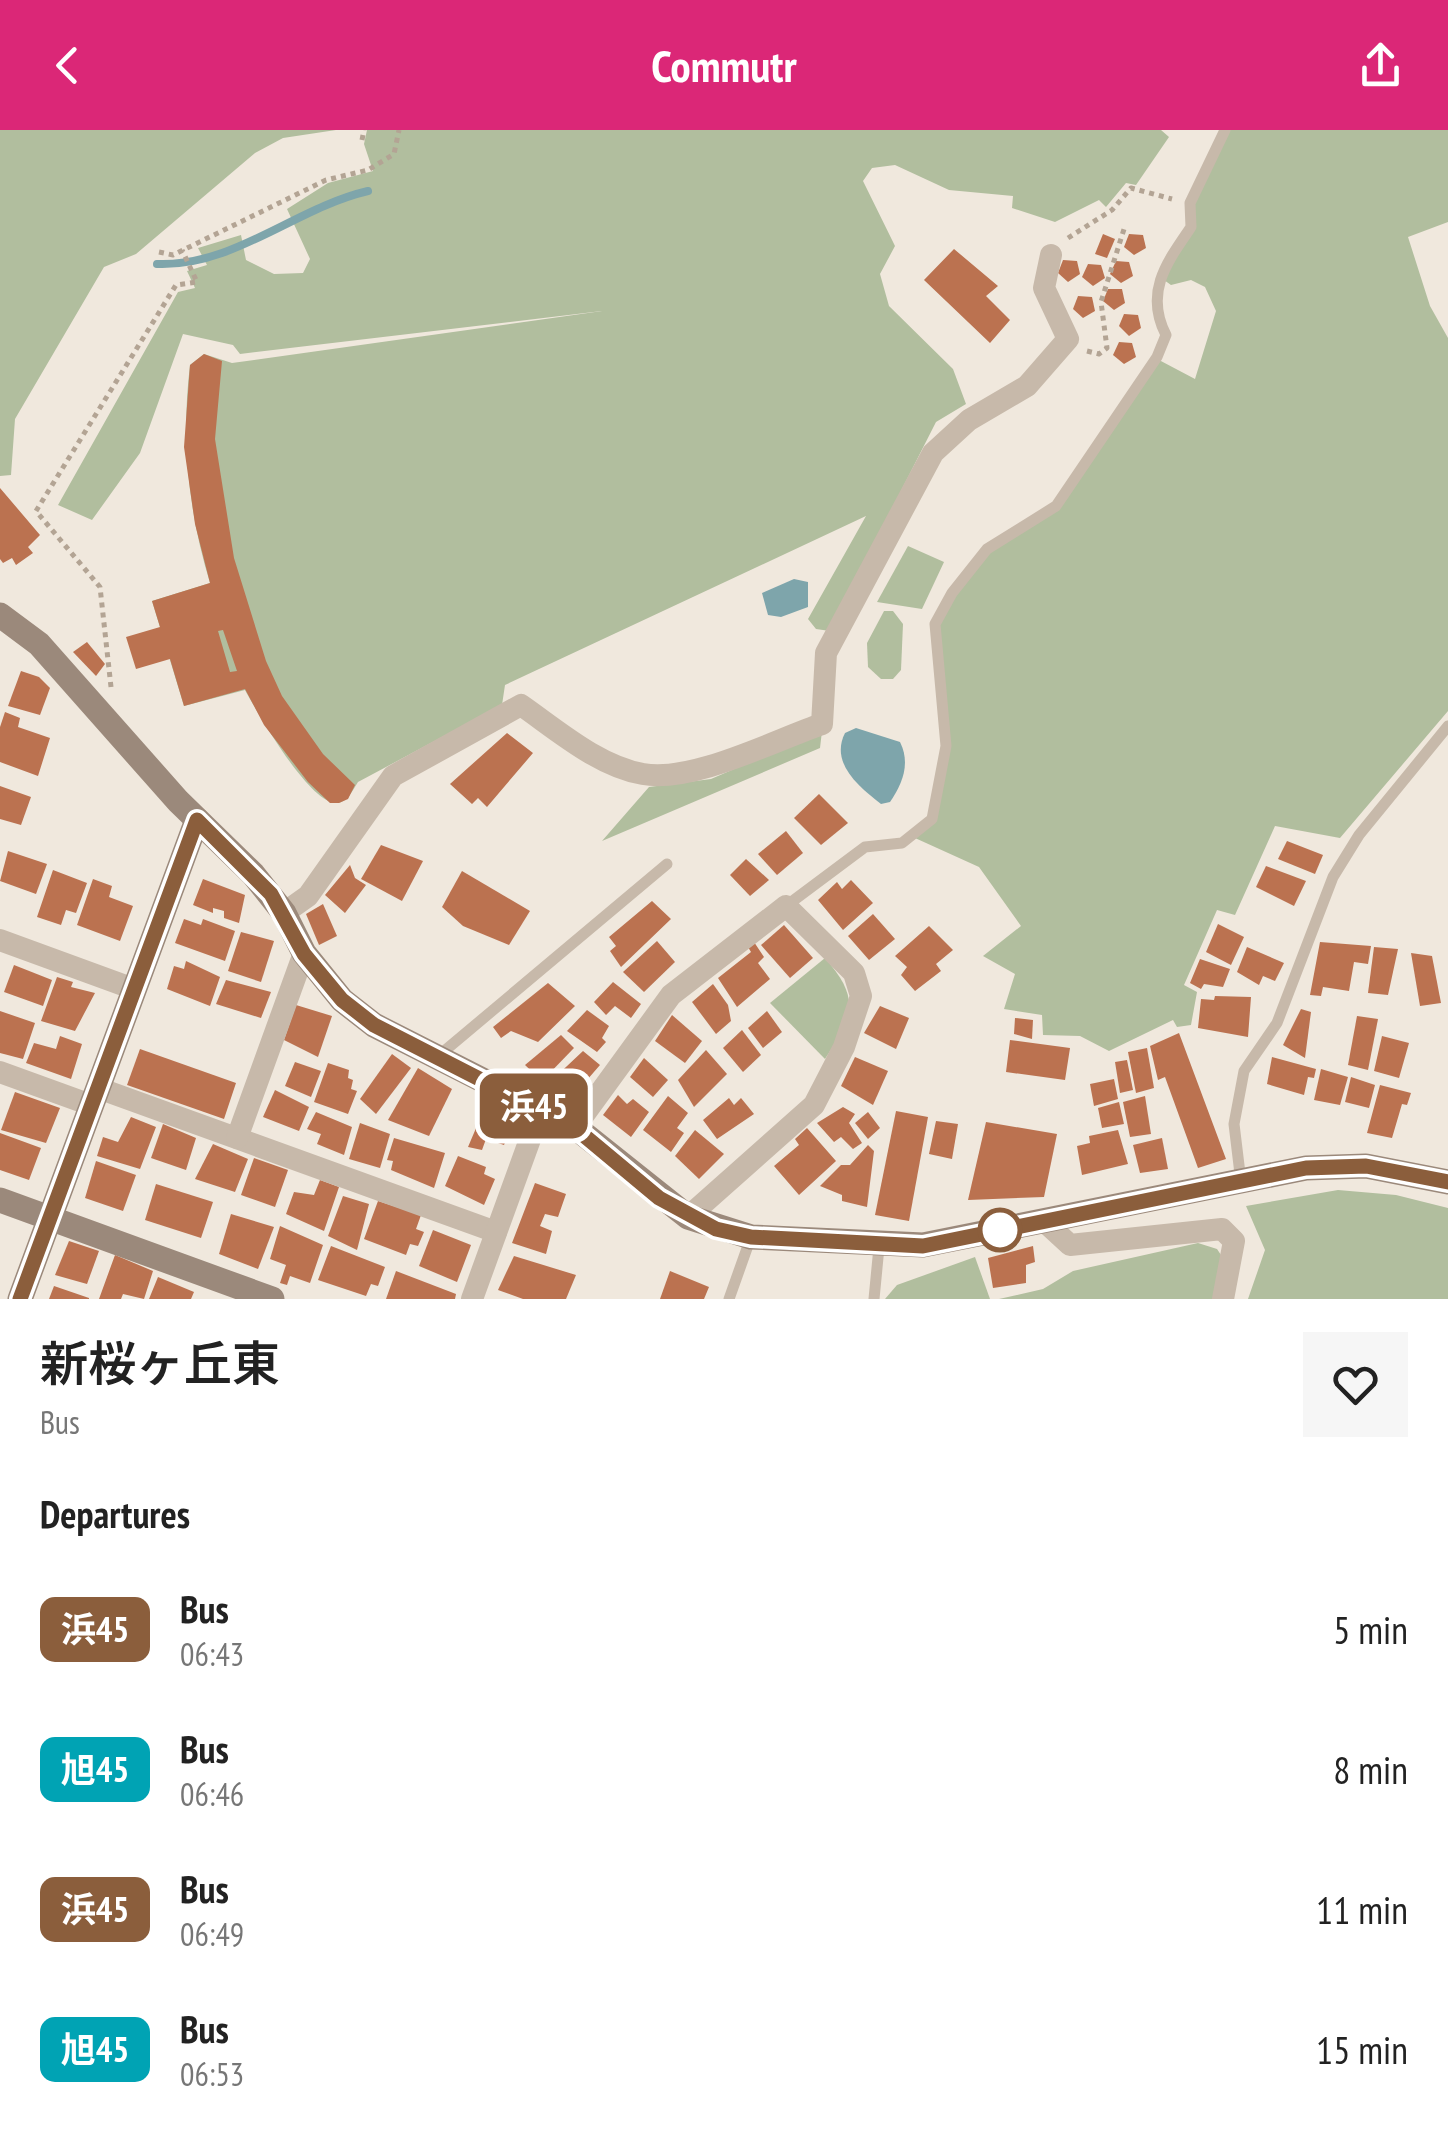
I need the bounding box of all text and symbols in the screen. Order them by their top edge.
text: Commutr [651,36,797,94]
icon: back [40,38,95,93]
icon: share [1353,38,1408,93]
line badge: 浜45 [476,1074,592,1138]
text: 浜45 [500,1083,568,1129]
unlabelled marker [979,1209,1021,1251]
text: 新桜ヶ丘東 [40,1332,280,1394]
button: heart [1303,1332,1408,1437]
text: Bus [40,1401,80,1443]
text: Departures [40,1489,190,1538]
text: Bus [180,1584,229,1633]
text: 5 min [1333,1605,1408,1654]
text: 浜45 [61,1606,129,1652]
text: 06:43 [180,1633,244,1675]
text: Bus [180,1724,229,1773]
text: 8 min [1333,1745,1408,1794]
text: 旭45 [61,1746,129,1792]
text: 06:46 [180,1773,244,1815]
text: Bus [180,1864,229,1913]
text: 11 min [1316,1885,1408,1934]
text: 浜45 [61,1886,129,1932]
text: 06:49 [180,1913,244,1955]
text: Bus [180,2004,229,2053]
text: 15 min [1316,2025,1408,2074]
text: 旭45 [61,2026,129,2072]
text: 06:53 [180,2053,244,2095]

